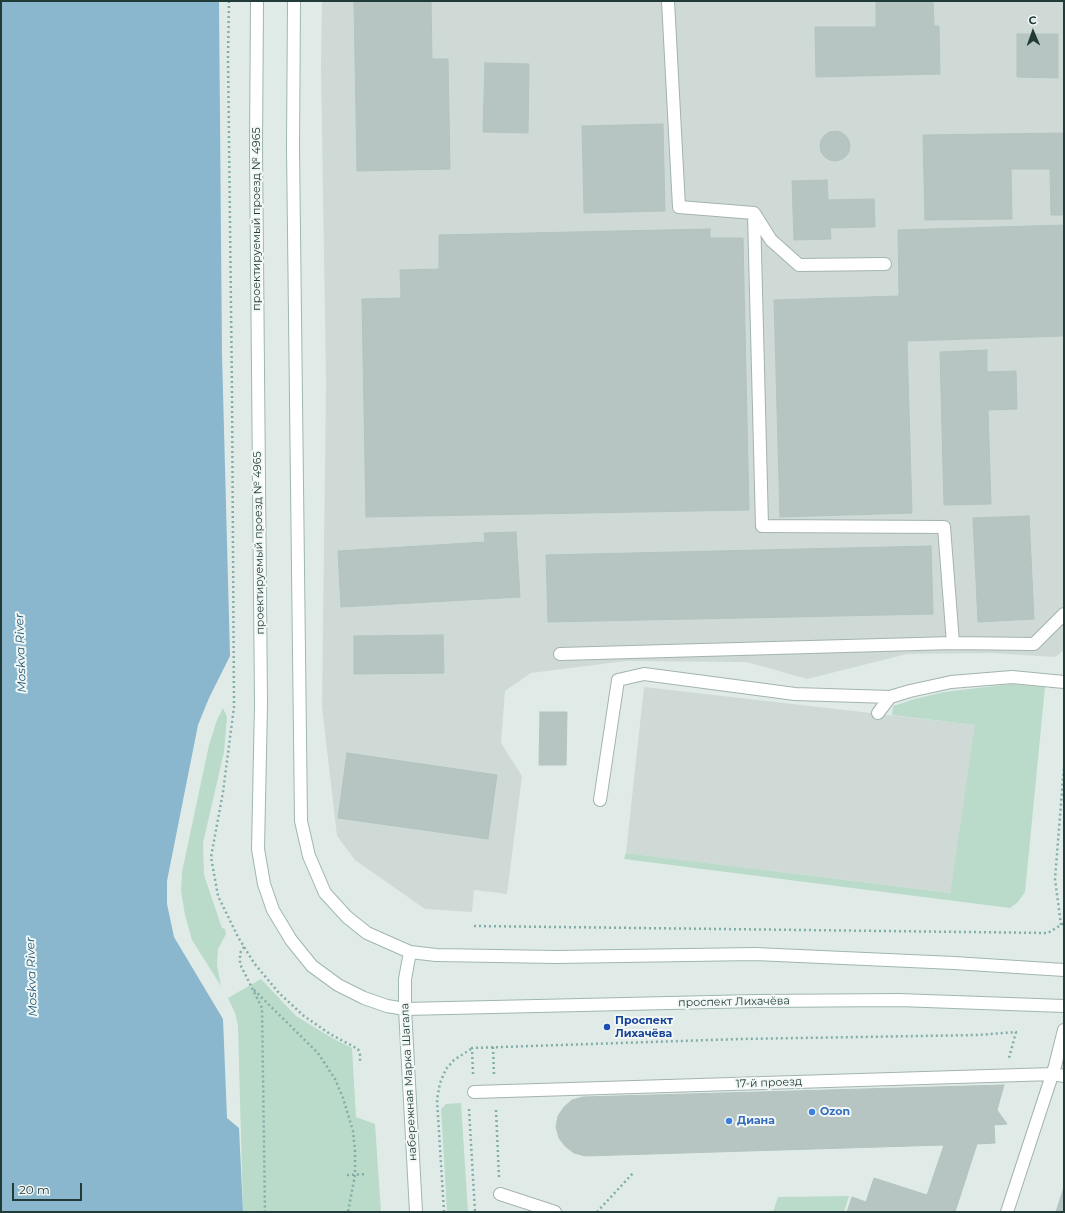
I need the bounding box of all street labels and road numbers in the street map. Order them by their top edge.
street label: проектируемый проезд № 4965 [250,127,264,311]
street label: проектируемый проезд № 4965 [251,451,267,635]
street label: проспект Лихачёва [678,994,790,1010]
street label: набережная Марка Шагала [398,1003,420,1161]
street label: 17-й проезд [736,1075,802,1091]

